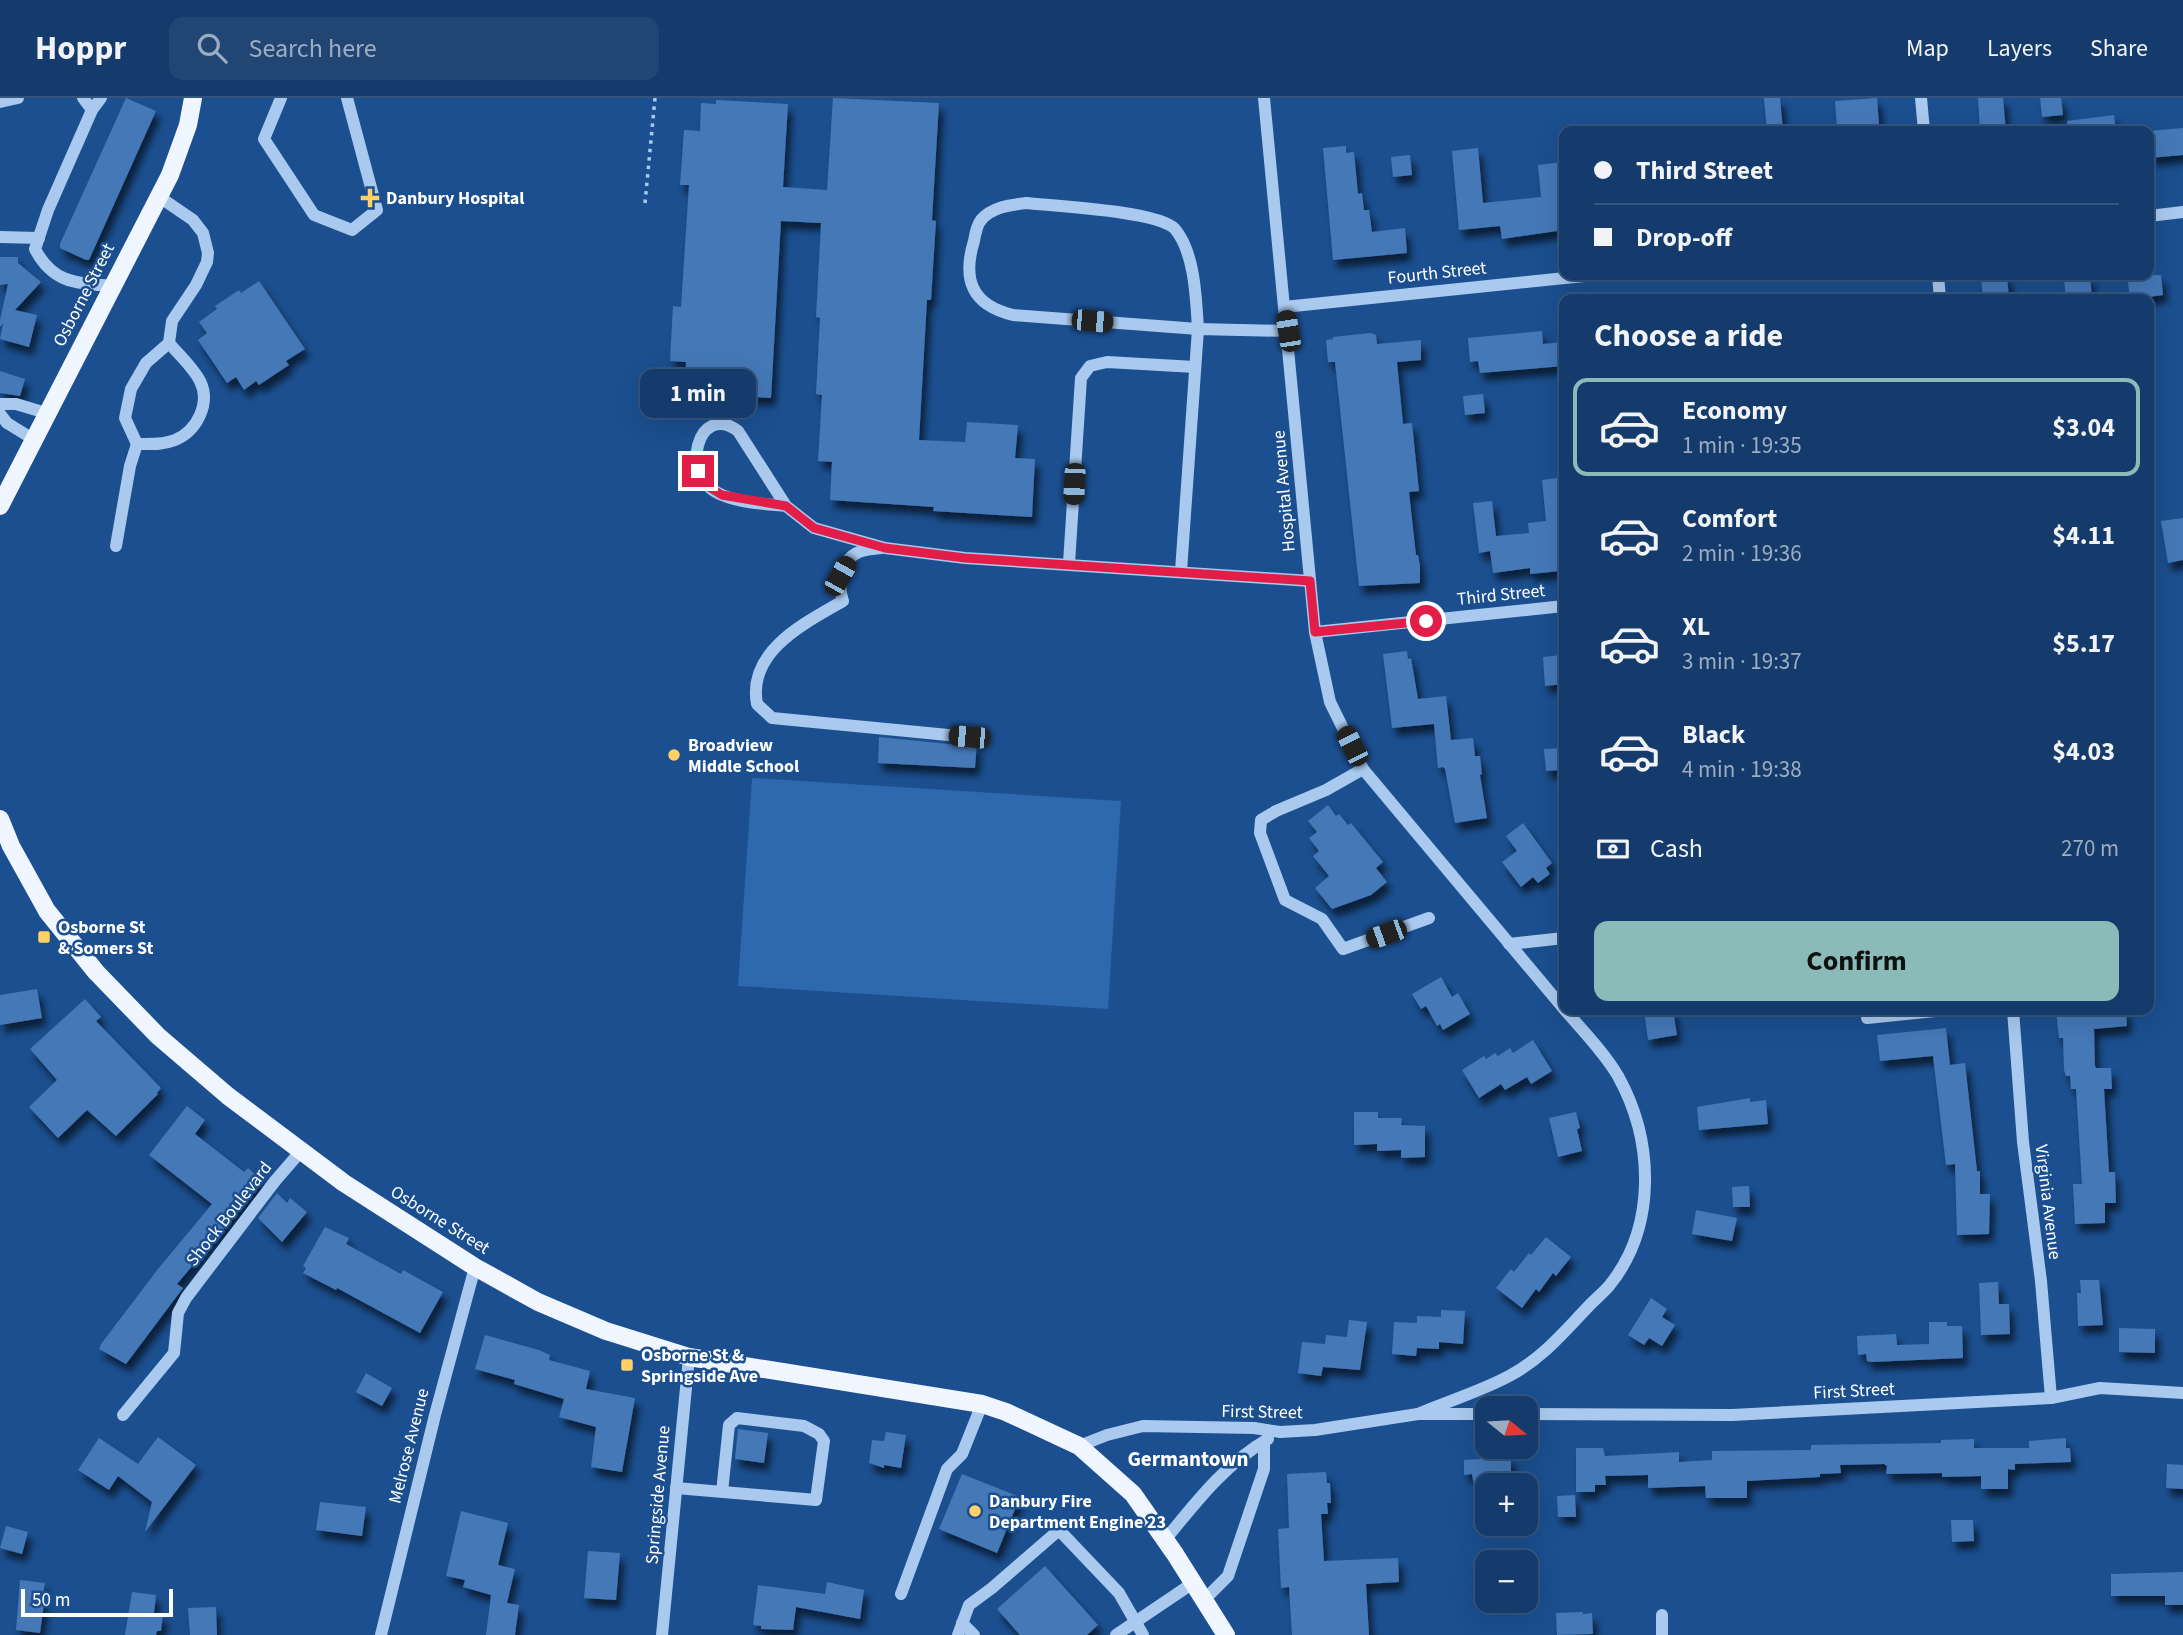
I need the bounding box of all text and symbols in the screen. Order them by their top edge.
search box [169,17,659,80]
text: Hoppr [35,25,127,72]
icon: search [193,29,231,67]
text: Search here [249,30,377,67]
text: Map [1906,31,1949,66]
text: Layers [1987,31,2052,66]
text: Share [2090,31,2148,66]
text: Third Street [1636,152,1773,189]
place label: Danbury Hospital [386,186,524,211]
marker: Danbury Hospital [360,188,380,208]
text: Drop-off [1636,219,1732,256]
street label: Osborne Street [47,239,121,351]
street label: Fourth Street [1386,255,1488,291]
car [1071,309,1114,333]
car [1275,309,1302,353]
text: Choose a ride [1594,313,1783,359]
callout: 1 min [640,370,756,418]
text: 1 min [670,377,726,410]
text: Economy [1682,392,1787,429]
icon: car [1598,396,1661,459]
text: $3.04 [2052,409,2115,446]
street label: Hospital Avenue [1266,429,1302,553]
text: 1 min · 19:35 [1682,429,1802,462]
route end [682,455,714,487]
car [1063,462,1086,506]
text: Comfort [1682,500,1777,537]
icon: car [1598,504,1661,567]
text: $4.11 [2052,517,2115,554]
text: 2 min · 19:36 [1682,537,1802,570]
car [821,553,860,599]
street label: Third Street [1456,578,1546,612]
route start [1410,605,1442,637]
text: XL [1682,608,1710,645]
icon: car [1598,612,1661,675]
text: $5.17 [2052,625,2115,662]
text: 3 min · 19:37 [1682,645,1802,678]
text: Black [1682,716,1745,753]
icon: car [1598,720,1661,783]
car [1334,723,1371,769]
car [948,725,991,749]
place label: Broadview Middle School [688,733,799,779]
text: $4.03 [2052,733,2115,770]
marker: Broadview Middle School [666,747,682,763]
text: 4 min · 19:38 [1682,753,1802,786]
icon: cash [1594,830,1632,868]
text: Cash [1650,830,1703,867]
text: 270 m [2061,832,2119,865]
place label: Osborne St & Somers St [58,915,153,961]
car [1363,917,1410,951]
button: Confirm [1594,921,2119,1001]
marker: Osborne St & Somers St [36,929,52,945]
street label: Virginia Avenue [2029,1143,2067,1261]
street label: Shock Boulevard [180,1156,278,1272]
street label: Osborne Street [385,1179,495,1261]
place label: Osborne St & Springside Ave [641,1343,758,1389]
marker: Osborne St & Springside Ave [619,1357,635,1373]
street label: First Street [1813,1376,1895,1406]
street label: Melrose Avenue [383,1386,435,1506]
north arrow [1475,1396,1538,1460]
map controls [1475,1396,1538,1613]
street label: First Street [1221,1399,1303,1425]
street label: Springside Avenue [639,1425,677,1565]
district label: Germantown [1127,1444,1249,1474]
button: + [1475,1473,1538,1536]
place label: Danbury Fire Department Engine 23 [989,1489,1166,1535]
marker: Danbury Fire Department Engine 23 [967,1503,983,1519]
button: − [1475,1550,1538,1613]
scale bar [21,1586,173,1618]
text: 50 m [32,1587,70,1614]

